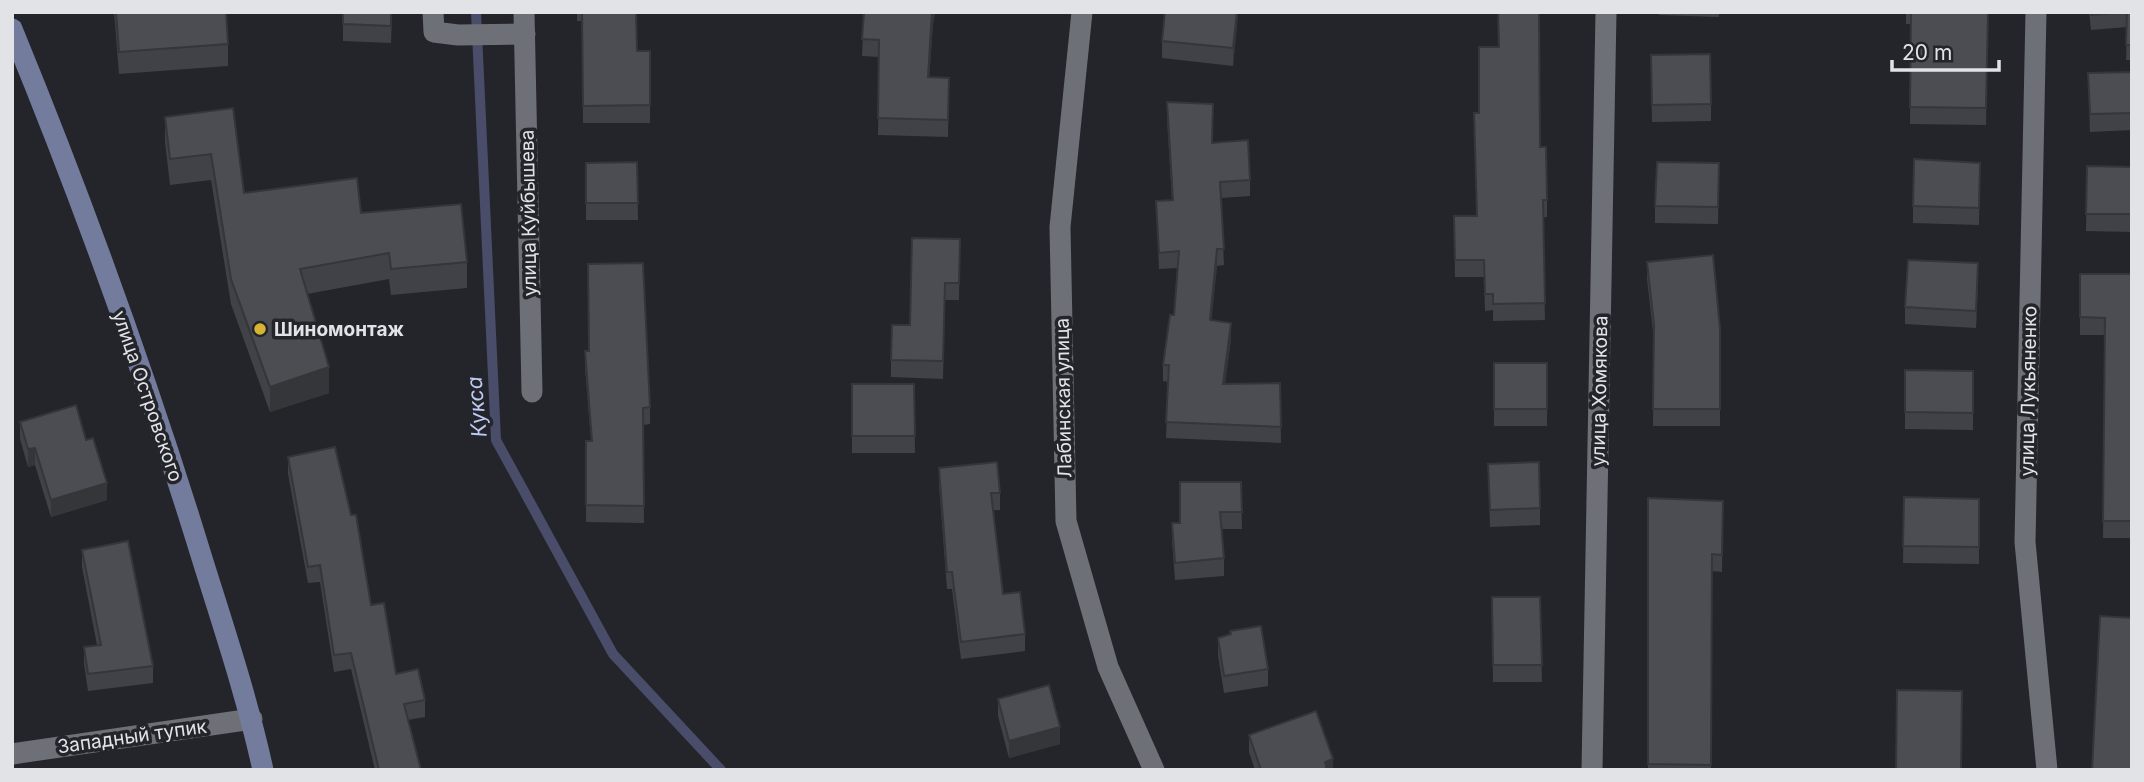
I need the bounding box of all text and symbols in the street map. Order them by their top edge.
scale bar [1892,28,1999,72]
text: 20 m [1902,40,1952,65]
street label: улица Куйбышева [516,129,541,296]
street label: улица Лукьяненко [2016,306,2041,476]
street label: улица Островского [107,308,188,485]
street label: улица Хомякова [1587,315,1612,467]
place label: Шиномонтаж [274,318,404,341]
street label: Лабинская улица [1051,318,1076,478]
marker: Шиномонтаж [252,321,268,337]
water label: Кукса [461,375,492,439]
street label: Западный тупик [56,715,209,758]

